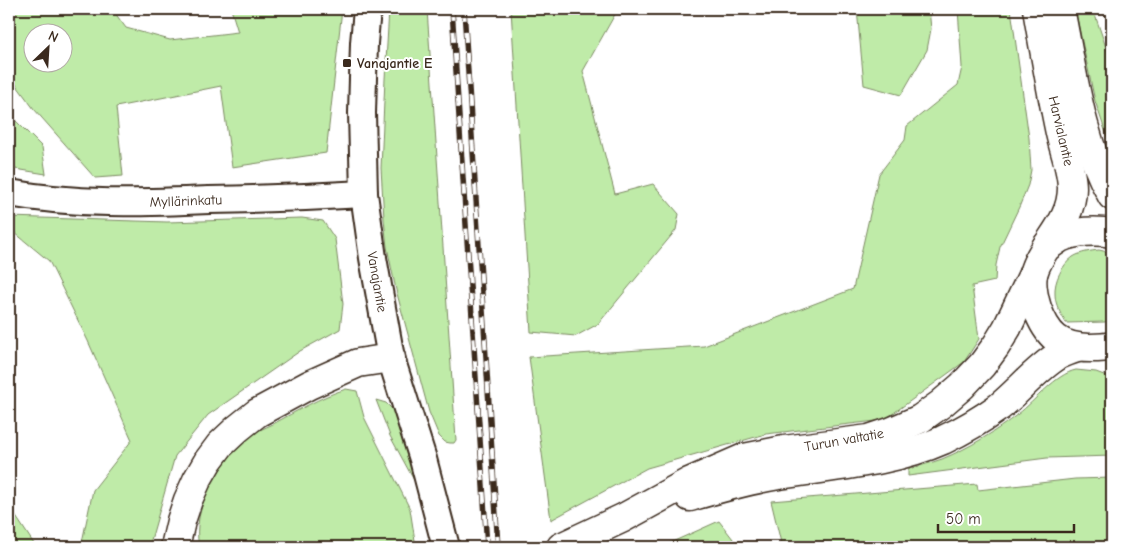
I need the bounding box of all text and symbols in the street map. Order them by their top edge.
north arrow [22,22,72,72]
text: N [46,27,61,46]
place label: Vanajantie E [357,55,433,72]
marker: Vanajantie E [341,57,353,69]
street label: Harvialantie [1045,94,1077,168]
street label: Myllärinkatu [149,191,223,211]
street label: Vanajantie [363,250,391,314]
street label: Turun valtatie [803,425,885,455]
scale bar [938,501,1075,533]
text: 50 m [946,510,981,528]

